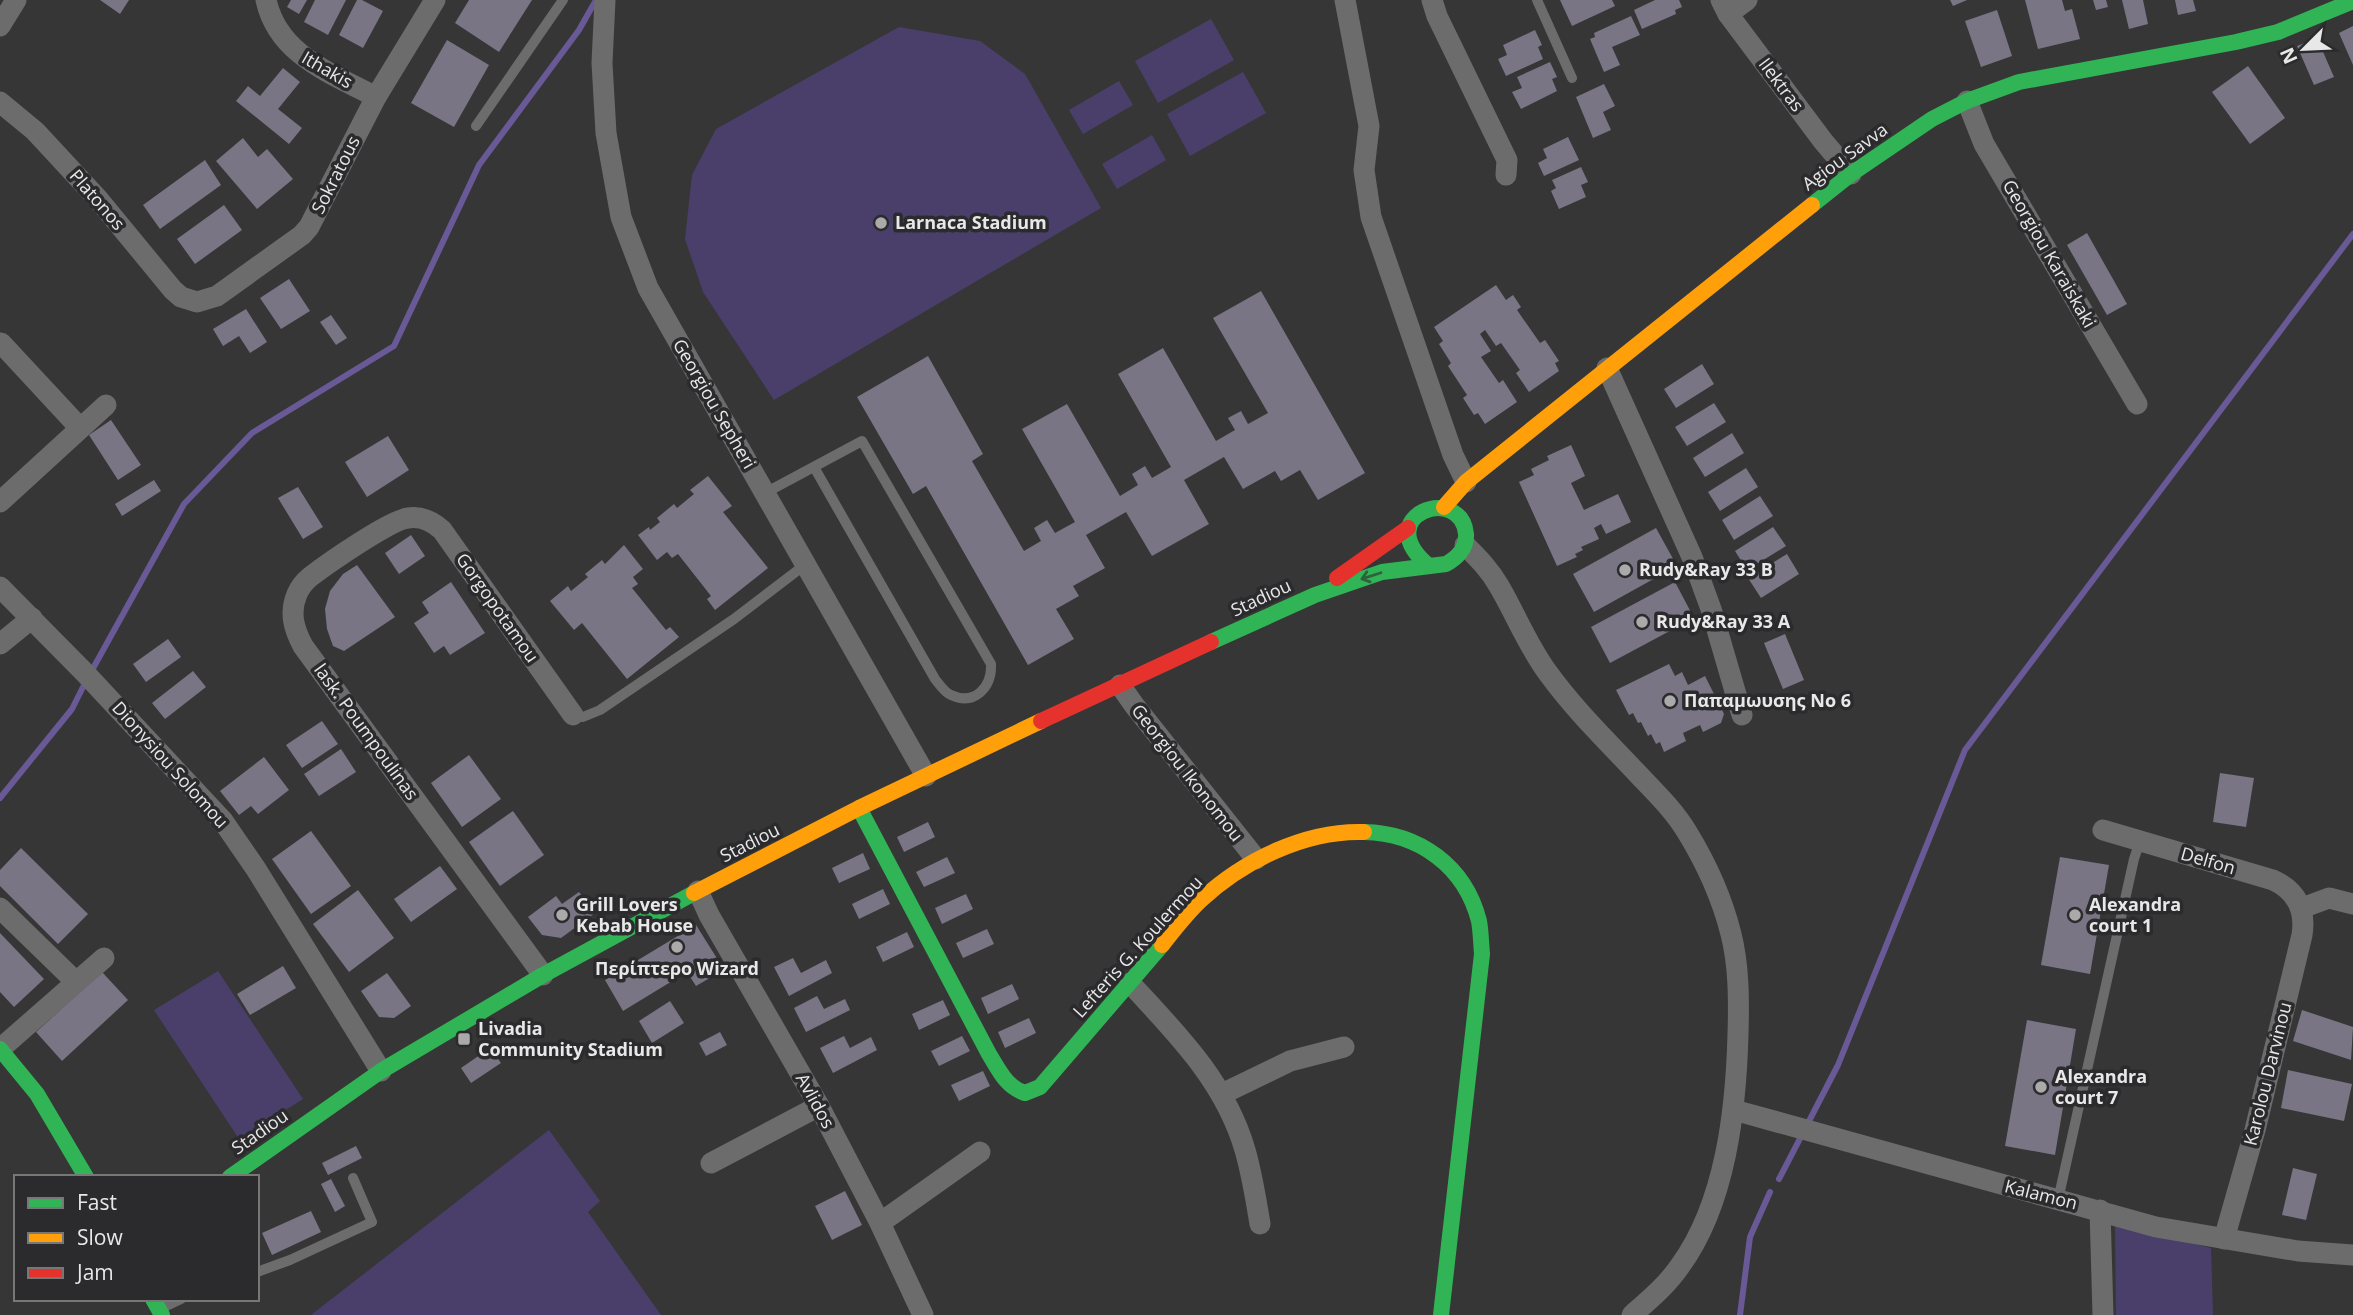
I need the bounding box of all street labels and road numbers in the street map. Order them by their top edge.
street label: Ithakis [298,45,357,93]
street label: Ilektras [1754,53,1810,116]
street label: Agiou Savva [1797,117,1892,195]
street label: Sokratous [305,132,365,218]
street label: Platonos [65,164,131,235]
street label: Georgiou Karaiskaki [1998,175,2102,332]
street label: Georgiou Sepheri [668,334,762,473]
street label: Gorgopotamou [451,548,545,667]
street label: Stadiou [1227,573,1295,621]
street label: lask. Poumpoulinas [309,658,424,804]
street label: Dionysiou Solomou [107,696,234,833]
street label: Georgiou Ikonomou [1127,699,1249,846]
street label: Stadiou [716,817,783,867]
street label: Delfon [2178,841,2238,879]
street label: Lefteris G. Koulermou [1067,870,1207,1022]
street label: Karolou Darvinou [2238,999,2296,1148]
street label: Avlidos [791,1069,841,1133]
street label: Stadiou [226,1103,292,1159]
street label: Kalamon [2002,1173,2080,1215]

